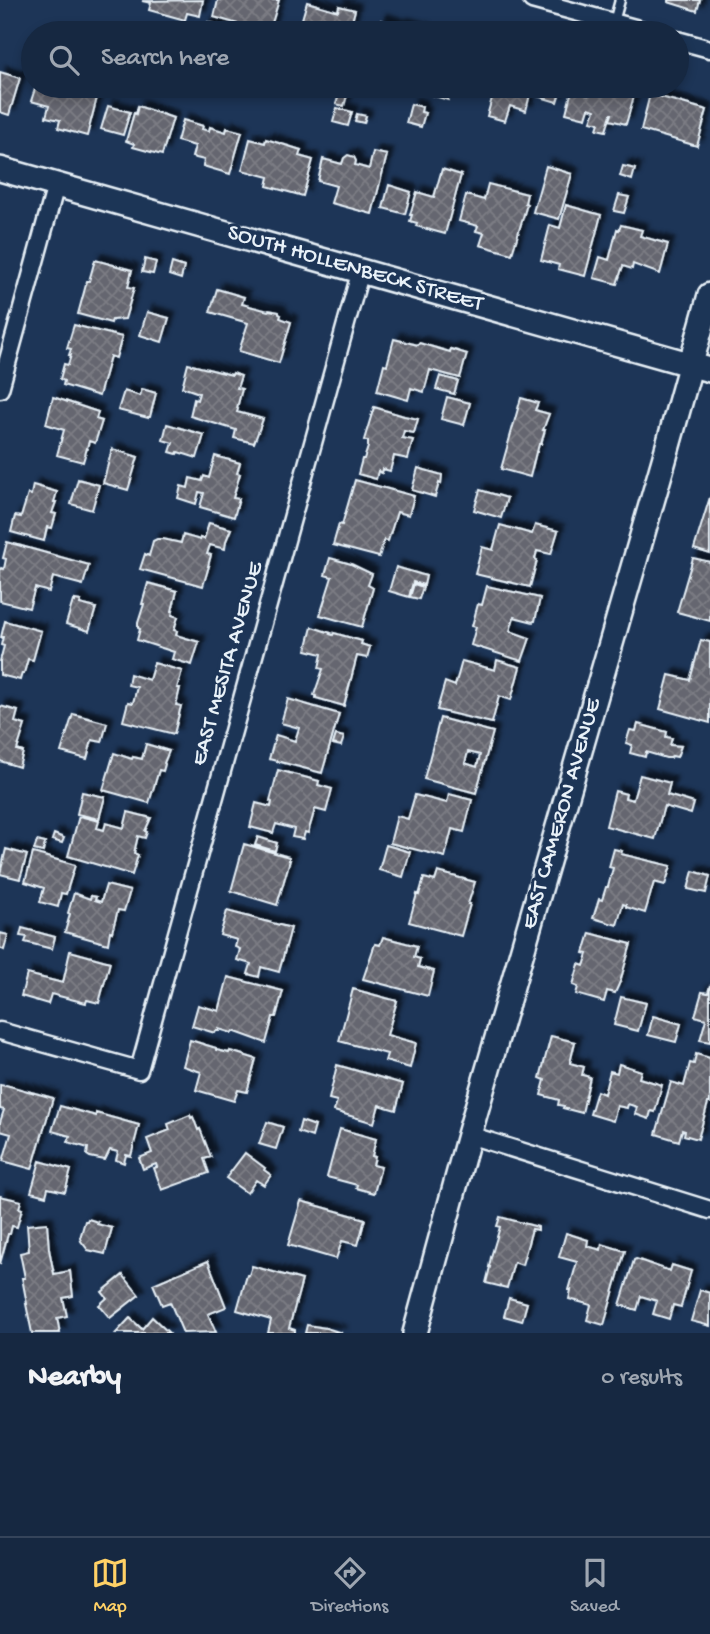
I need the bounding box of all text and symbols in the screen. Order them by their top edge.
search box [21,21,689,98]
icon: search [45,41,83,79]
text: Search here [101,44,229,75]
street label: SOUTH HOLLENBECK STREET [224,220,487,319]
street label: EAST MESITA AVENUE [186,557,270,769]
street label: EAST CAMERON AVENUE [516,694,608,933]
text: Nearby [28,1361,121,1396]
text: 0 results [601,1365,682,1392]
tab: Map [91,1554,129,1619]
tab: Directions [311,1554,388,1619]
tab: Saved [570,1554,619,1619]

